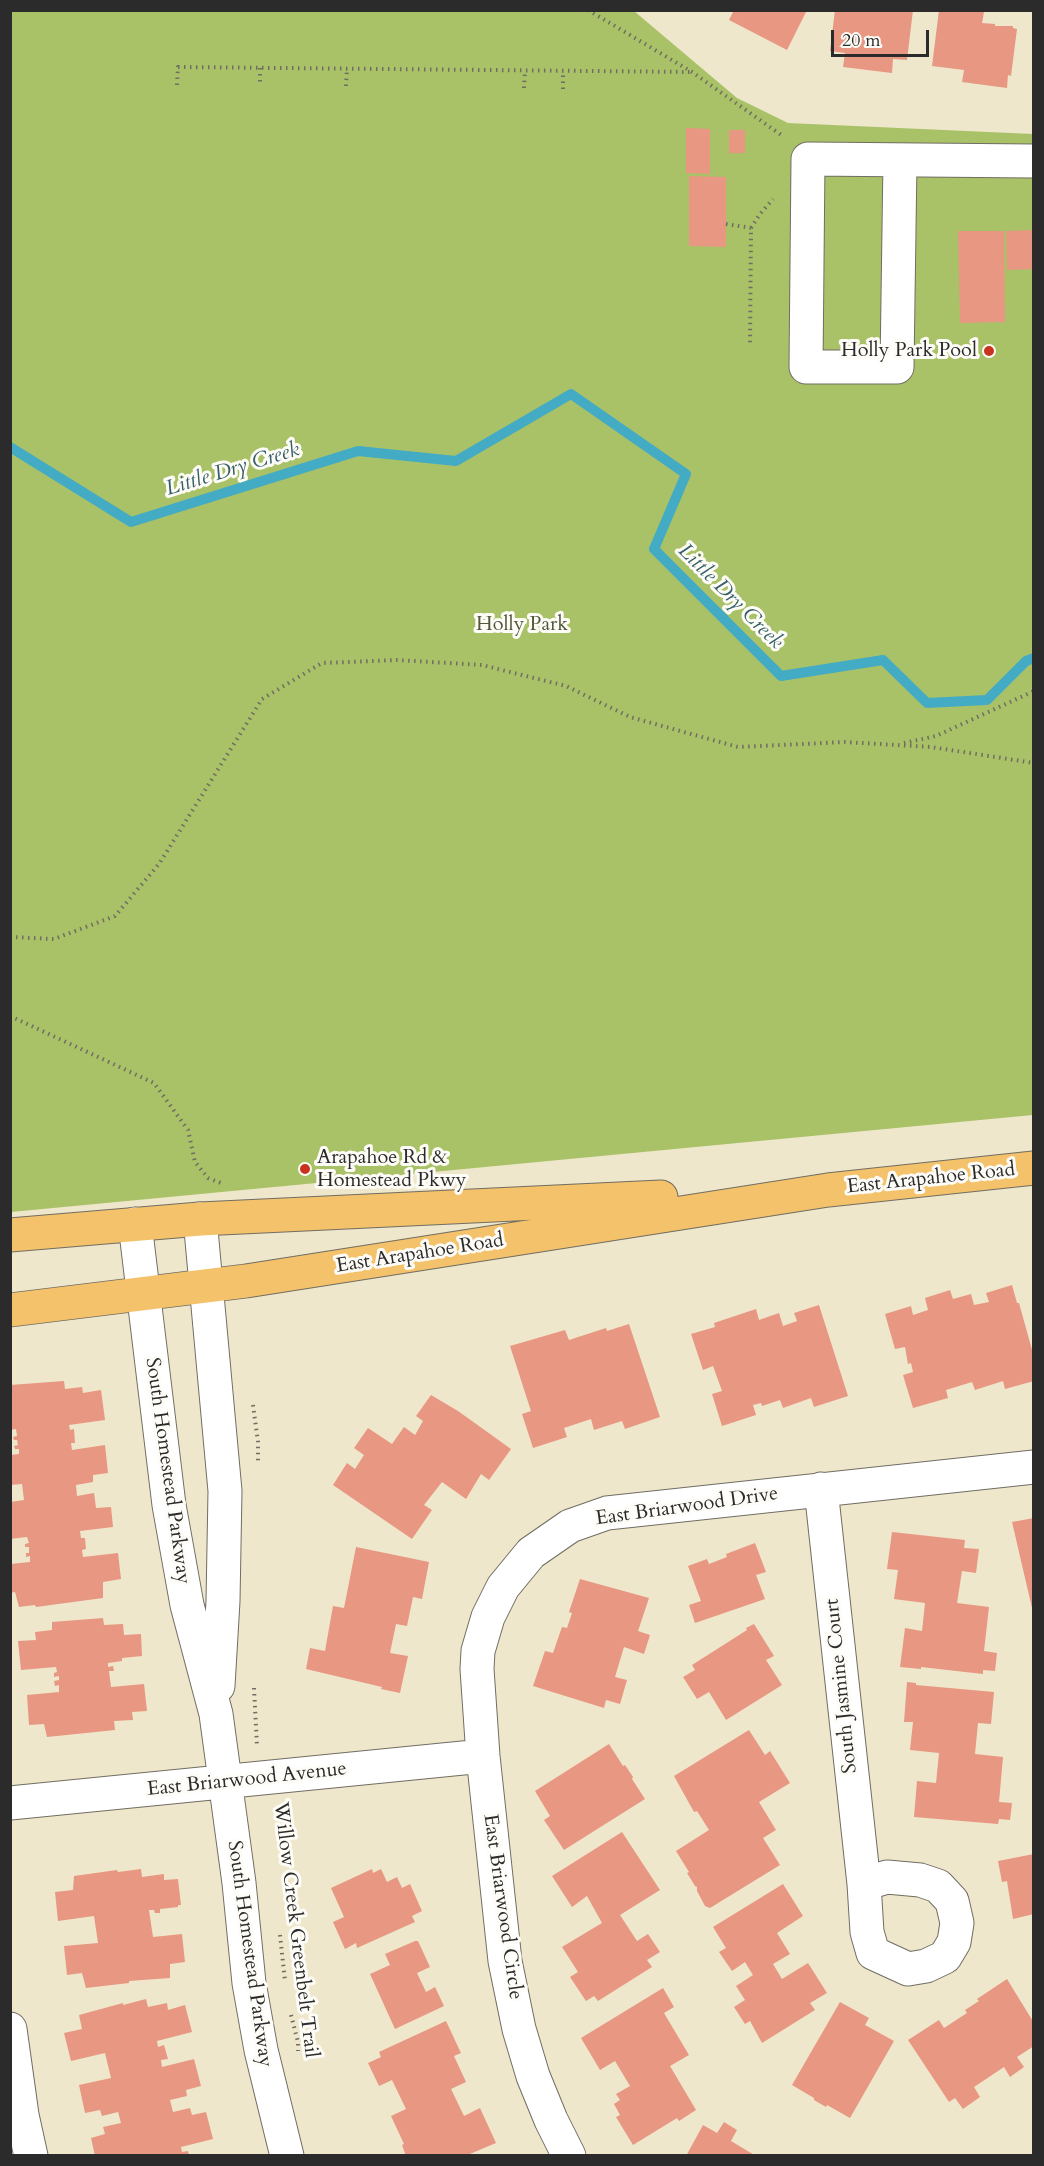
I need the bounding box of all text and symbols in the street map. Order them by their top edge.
scale bar [834,18,932,56]
text: 20 m [842,28,881,53]
place label: Holly Park Pool [841,339,977,363]
marker: Holly Park Pool [982,344,996,358]
water label: Little Dry Creek [163,438,303,502]
water label: Little Dry Creek [672,539,788,655]
park label: Holly Park [476,613,568,637]
place label: Arapahoe Rd & Homestead Pkwy [317,1146,466,1193]
street label: East Arapahoe Road [846,1158,1016,1200]
marker: Arapahoe Rd & Homestead Pkwy [298,1162,312,1176]
street label: East Arapahoe Road [335,1229,505,1279]
street label: South Homestead Parkway [139,1356,195,1586]
street label: East Briarwood Drive [594,1482,780,1532]
street label: South Jasmine Court [821,1597,863,1775]
street label: East Briarwood Avenue [146,1758,348,1802]
street label: Willow Creek Greenbelt Trail [267,1801,323,2059]
street label: East Briarwood Circle [477,1813,527,2001]
street label: South Homestead Parkway [221,1839,277,2069]

